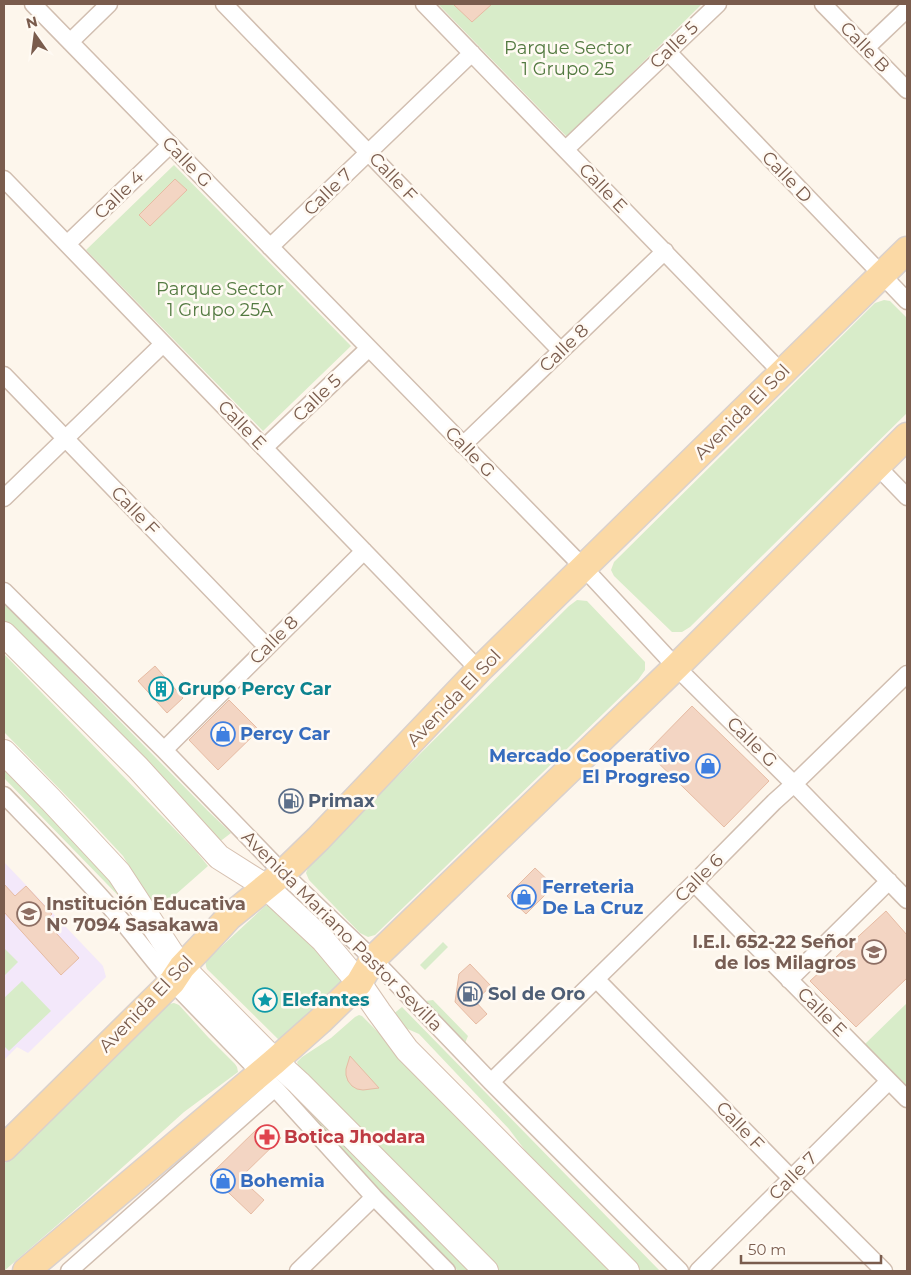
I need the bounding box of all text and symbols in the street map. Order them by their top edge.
north arrow [10,10,60,60]
text: N [24,12,40,32]
street label: Calle 5 [645,17,703,73]
street label: Calle B [836,17,894,77]
park label: Parque Sector 1 Grupo 25 [504,37,632,80]
street label: Calle G [157,132,217,192]
street label: Calle D [757,147,817,207]
street label: Calle F [364,148,422,206]
street label: Calle E [574,159,632,217]
street label: Calle 7 [299,164,357,220]
street label: Calle 4 [90,166,148,224]
park label: Parque Sector 1 Grupo 25A [156,278,284,321]
street label: Calle 8 [535,319,593,377]
street label: Avenida El Sol [690,360,794,464]
street label: Calle 5 [288,370,346,426]
street label: Calle E [213,396,271,454]
street label: Calle G [440,422,500,482]
street label: Calle F [106,482,164,540]
street label: Calle 8 [245,611,303,669]
street label: Avenida El Sol [402,645,506,751]
building icon: Grupo Percy Car [148,676,174,702]
place label: Grupo Percy Car [178,678,332,700]
street label: Calle G [722,712,782,772]
shop icon: Percy Car [210,721,236,747]
place label: Percy Car [240,723,331,745]
place label: Mercado Cooperativo El Progreso [489,745,690,788]
shop icon: Mercado Cooperativo El Progreso [695,753,721,779]
fuel station icon: Primax [278,788,304,814]
place label: Primax [308,790,375,812]
street label: Avenida Mariano Pastor Sevilla [237,826,447,1036]
street label: Calle 6 [670,849,728,907]
place label: Ferreteria De La Cruz [542,876,644,919]
shop icon: Ferreteria De La Cruz [511,884,537,910]
place label: Institución Educativa N° 7094 Sasakawa [46,893,246,936]
school or university icon: Institución Educativa N° 7094 Sasakawa [16,901,42,927]
place label: I.E.I. 652-22 Señor de los Milagros [692,931,856,974]
school or university icon: I.E.I. 652-22 Señor de los Milagros [861,939,887,965]
street label: Avenida El Sol [94,951,198,1057]
fuel station icon: Sol de Oro [457,981,483,1007]
place label: Sol de Oro [488,983,585,1005]
street label: Calle E [793,983,851,1041]
place icon: Elefantes [252,987,278,1013]
place label: Elefantes [282,989,370,1011]
street label: Calle F [711,1097,769,1155]
pharmacy icon: Botica Jhodara [254,1124,280,1150]
place label: Botica Jhodara [284,1126,425,1148]
street label: Calle 7 [764,1147,822,1205]
shop icon: Bohemia [210,1168,236,1194]
place label: Bohemia [240,1170,325,1192]
scale bar [741,1232,881,1264]
text: 50 m [748,1240,786,1259]

